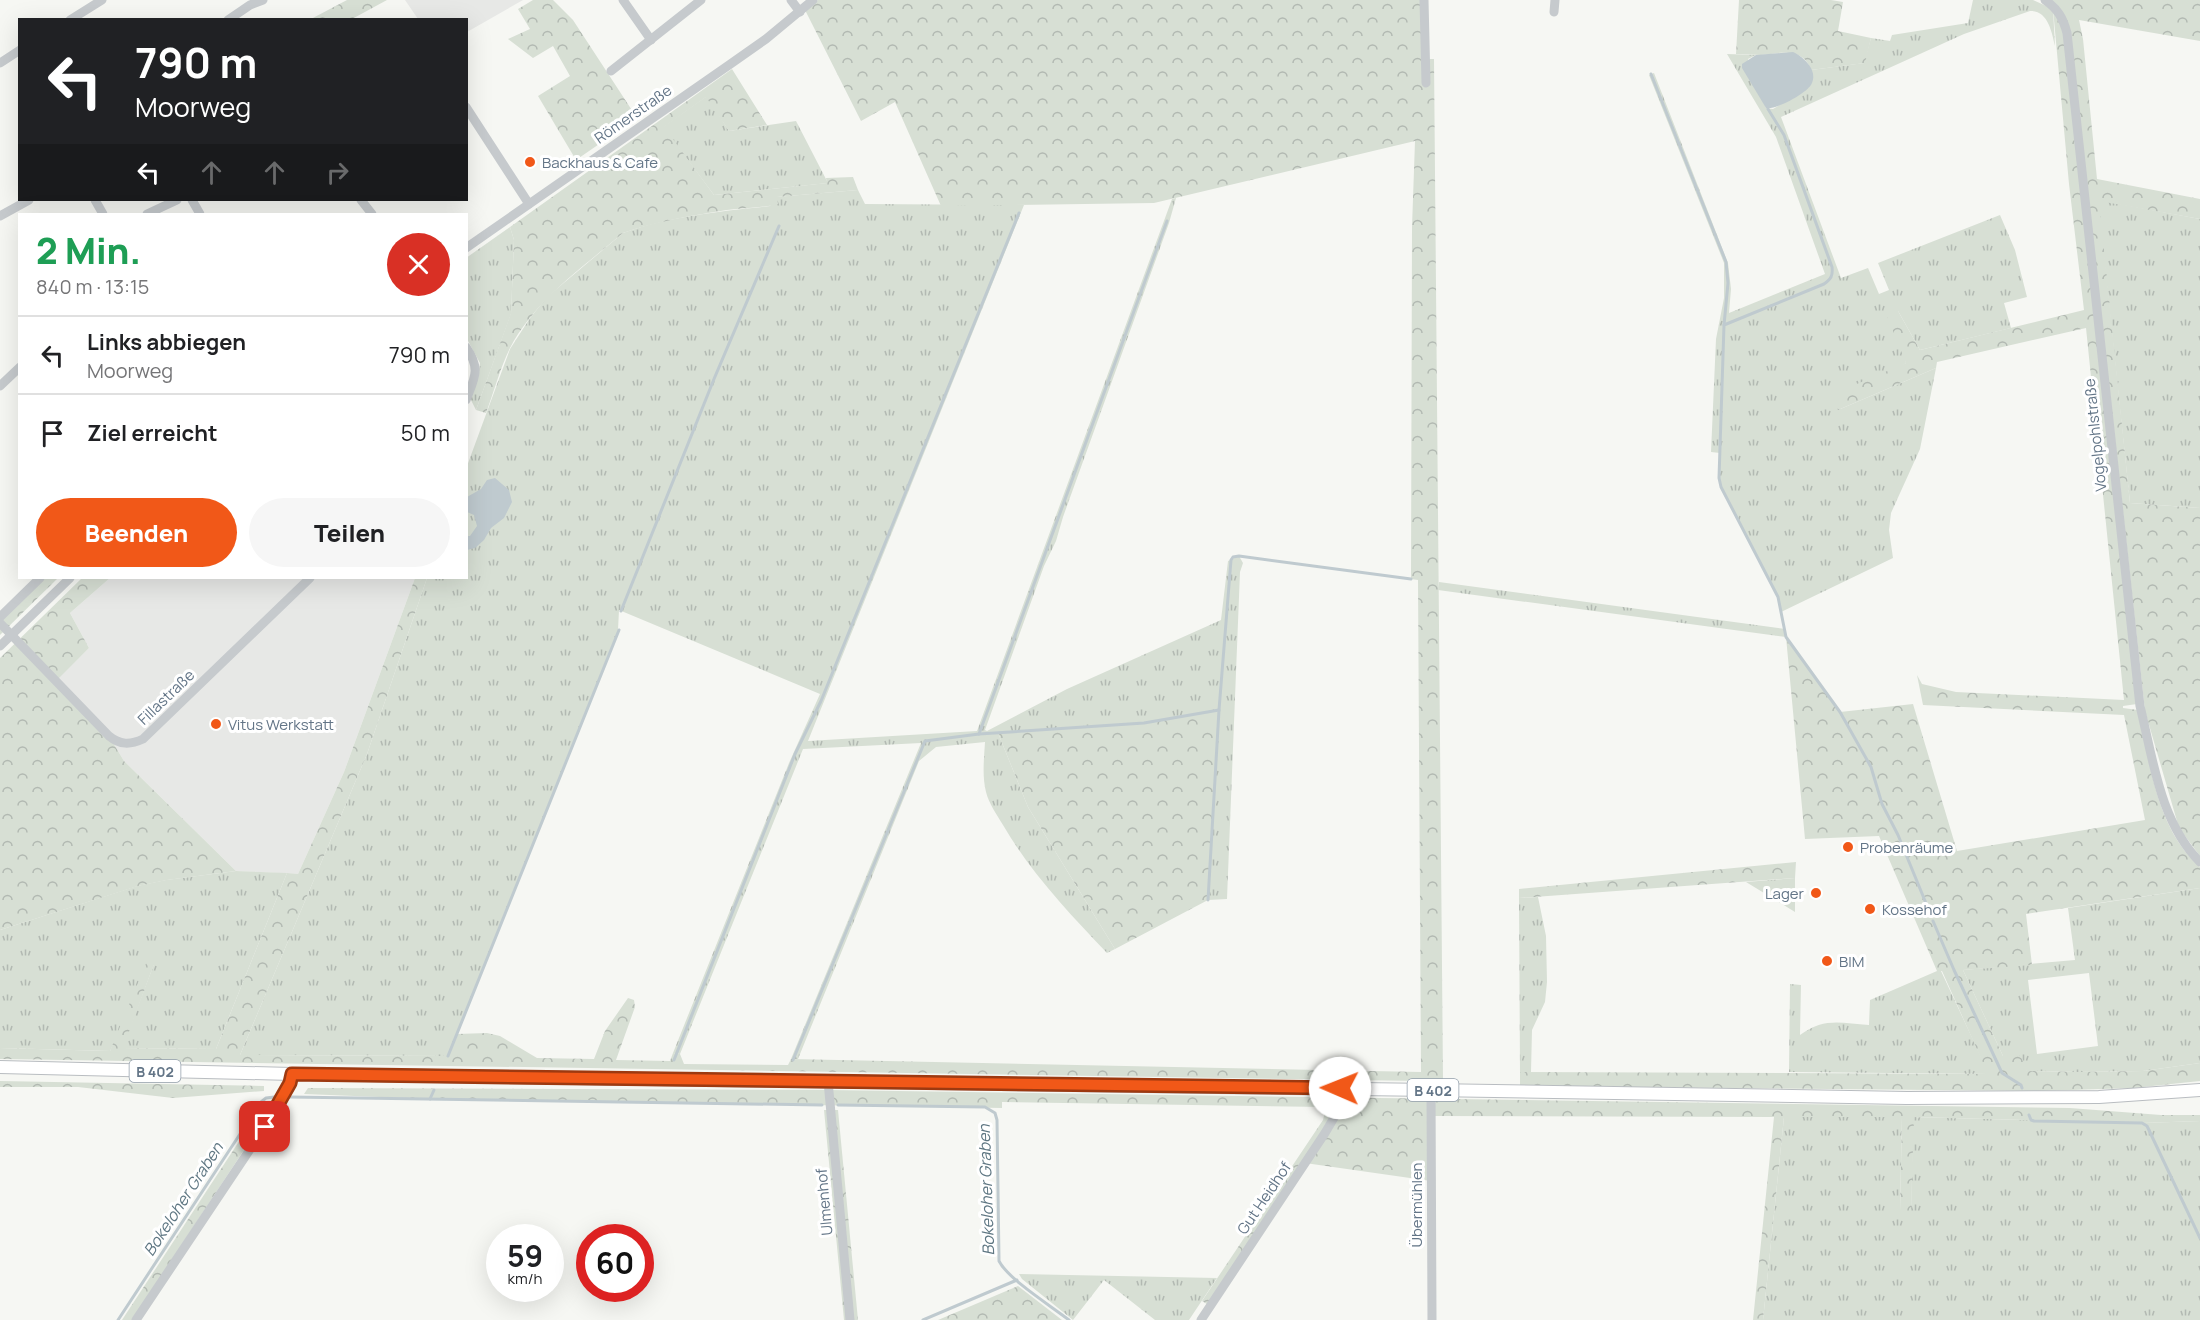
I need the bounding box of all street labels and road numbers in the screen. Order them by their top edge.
street label: Römerstraße [590,79,676,148]
street label: Vogelpohlstraße [2079,377,2111,492]
street label: Fillastraße [133,664,199,729]
road number: B 402 [130,1060,180,1082]
road number: B 402 [1408,1079,1458,1101]
street label: Gut Heidhof [1232,1157,1296,1238]
street label: Übermühlen [1406,1162,1427,1248]
street label: Ulmenhof [811,1167,837,1236]

